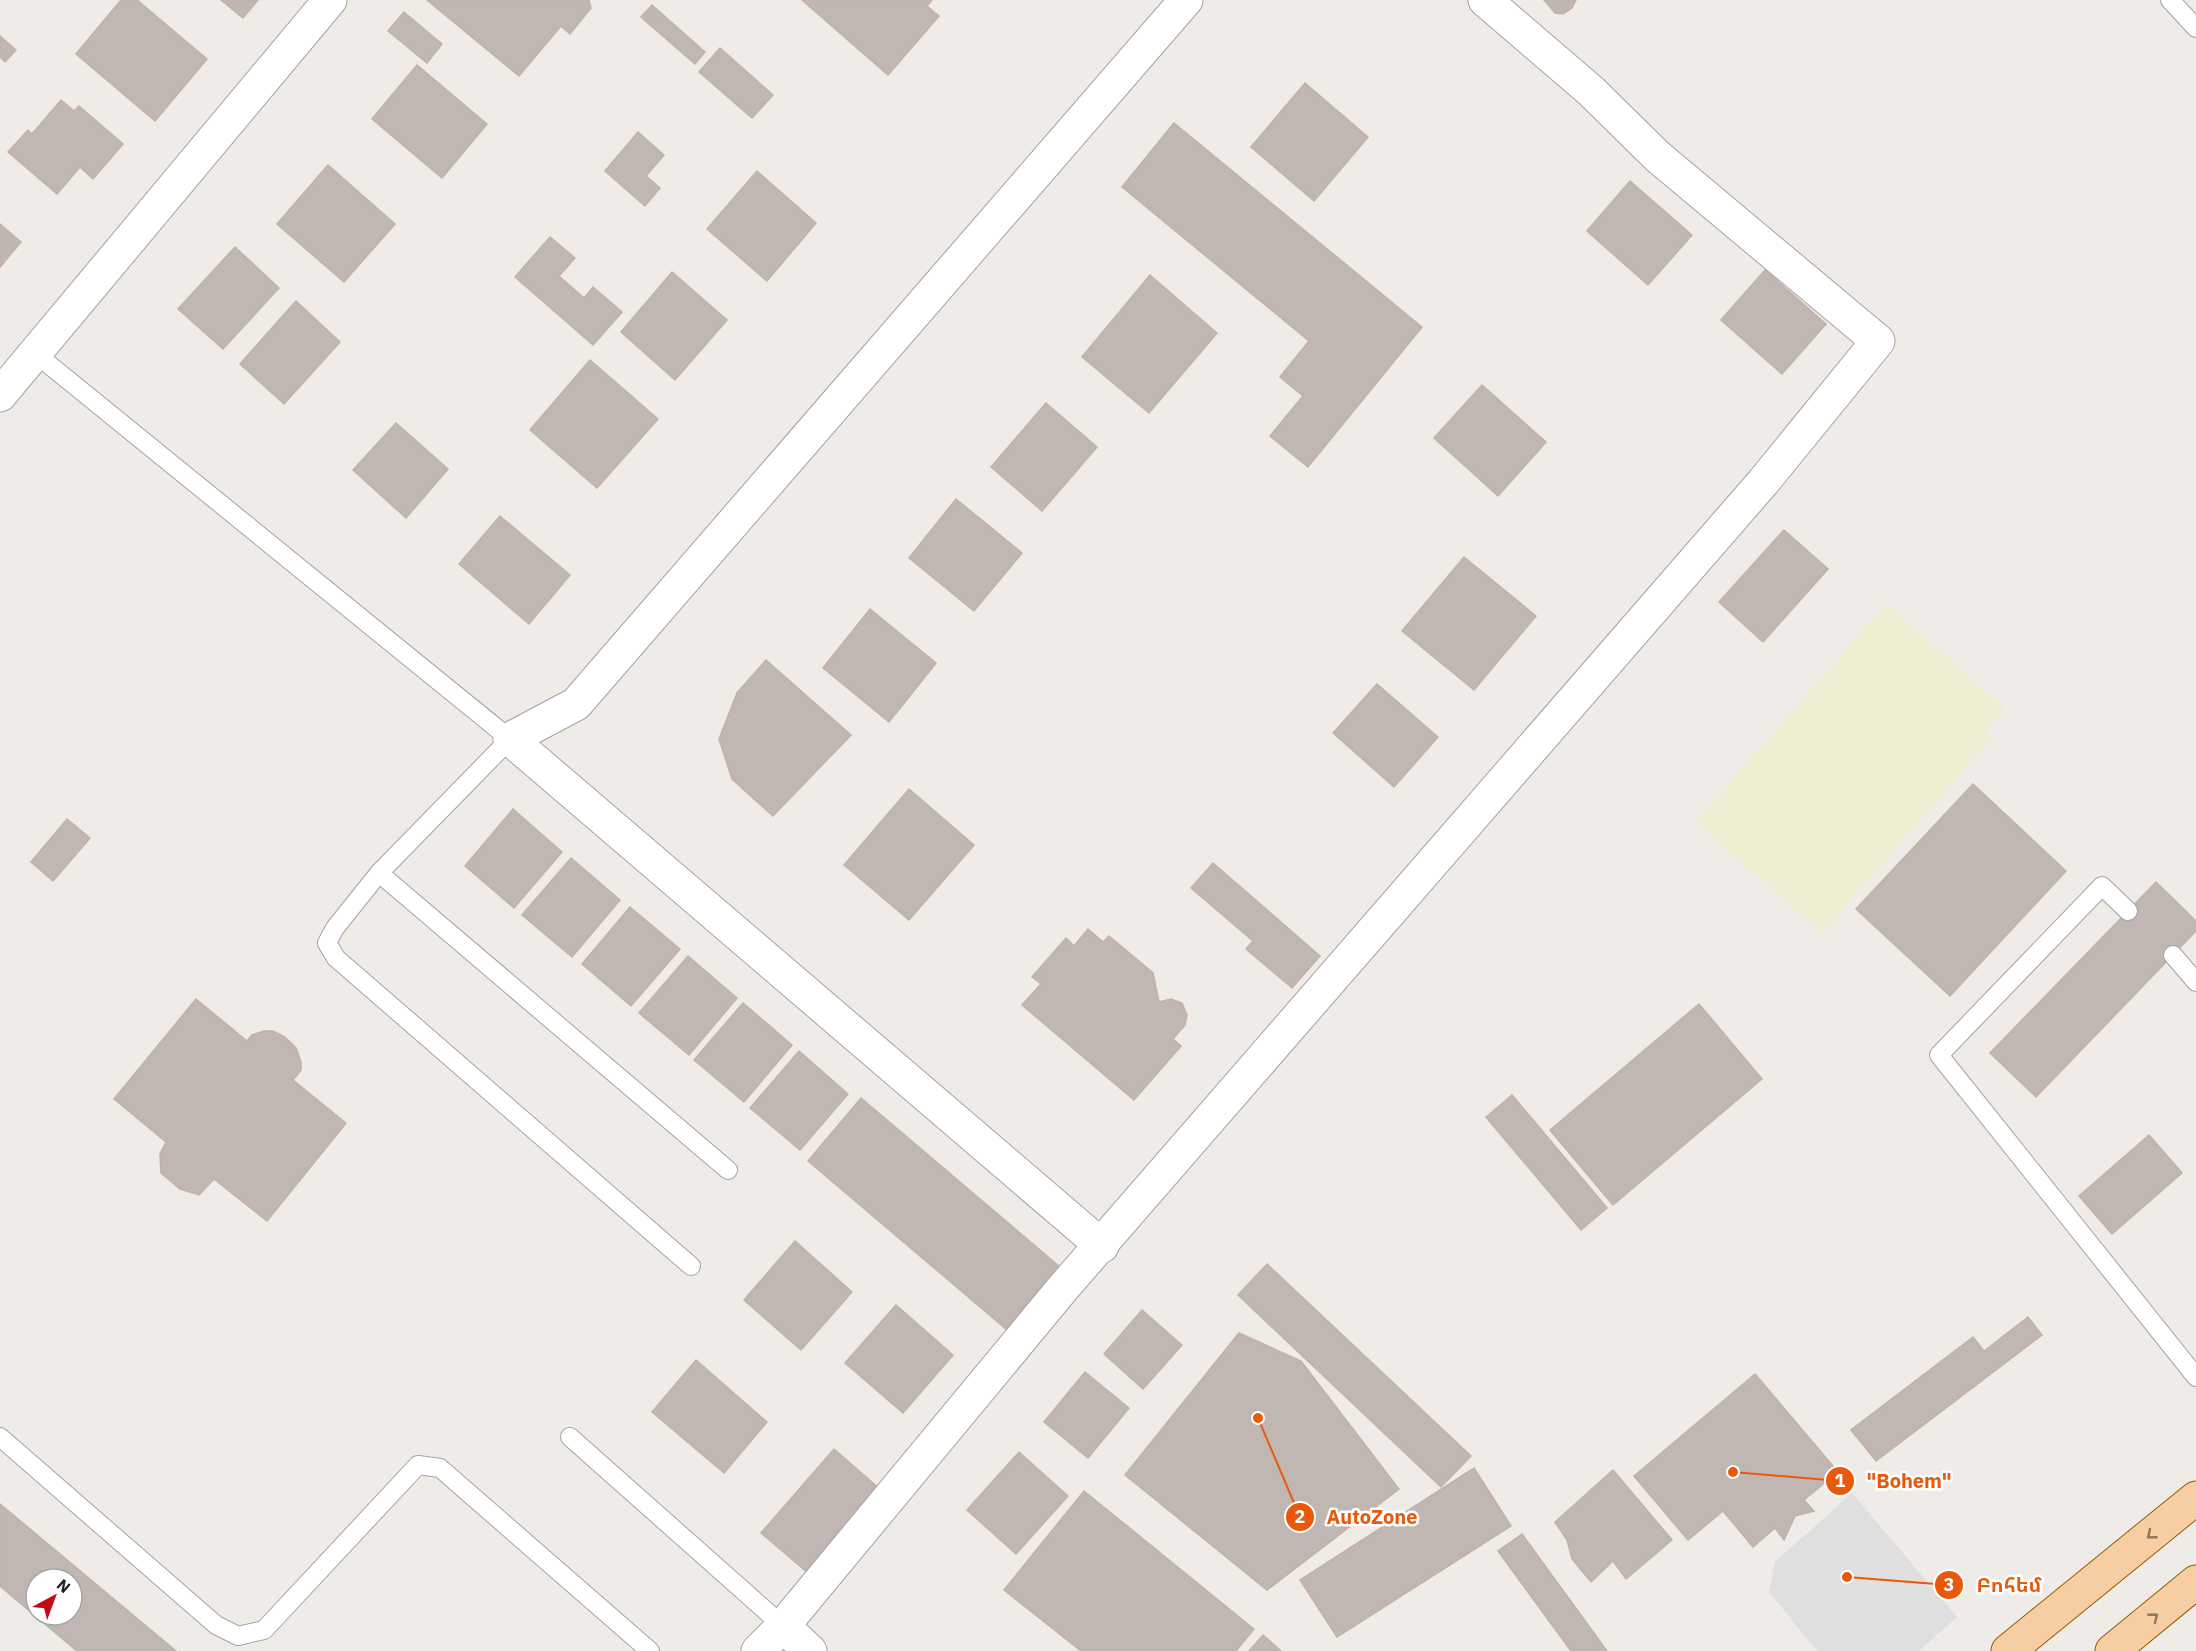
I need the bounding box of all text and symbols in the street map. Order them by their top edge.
callout: "Bohem" [1825,1462,1964,1500]
text: "Bohem" [1866,1467,1952,1494]
text: 1 [1835,1469,1846,1492]
callout: AutoZone [1285,1498,1430,1536]
text: AutoZone [1327,1503,1417,1530]
text: 2 [1295,1505,1305,1528]
one-way arrow [2147,1527,2158,1538]
callout: Բոհեմ [1934,1566,2054,1604]
north arrow [24,1567,84,1627]
text: Բոհեմ [1976,1571,2043,1598]
text: 3 [1944,1573,1954,1596]
text: N [53,1574,75,1597]
one-way arrow [2147,1613,2158,1624]

